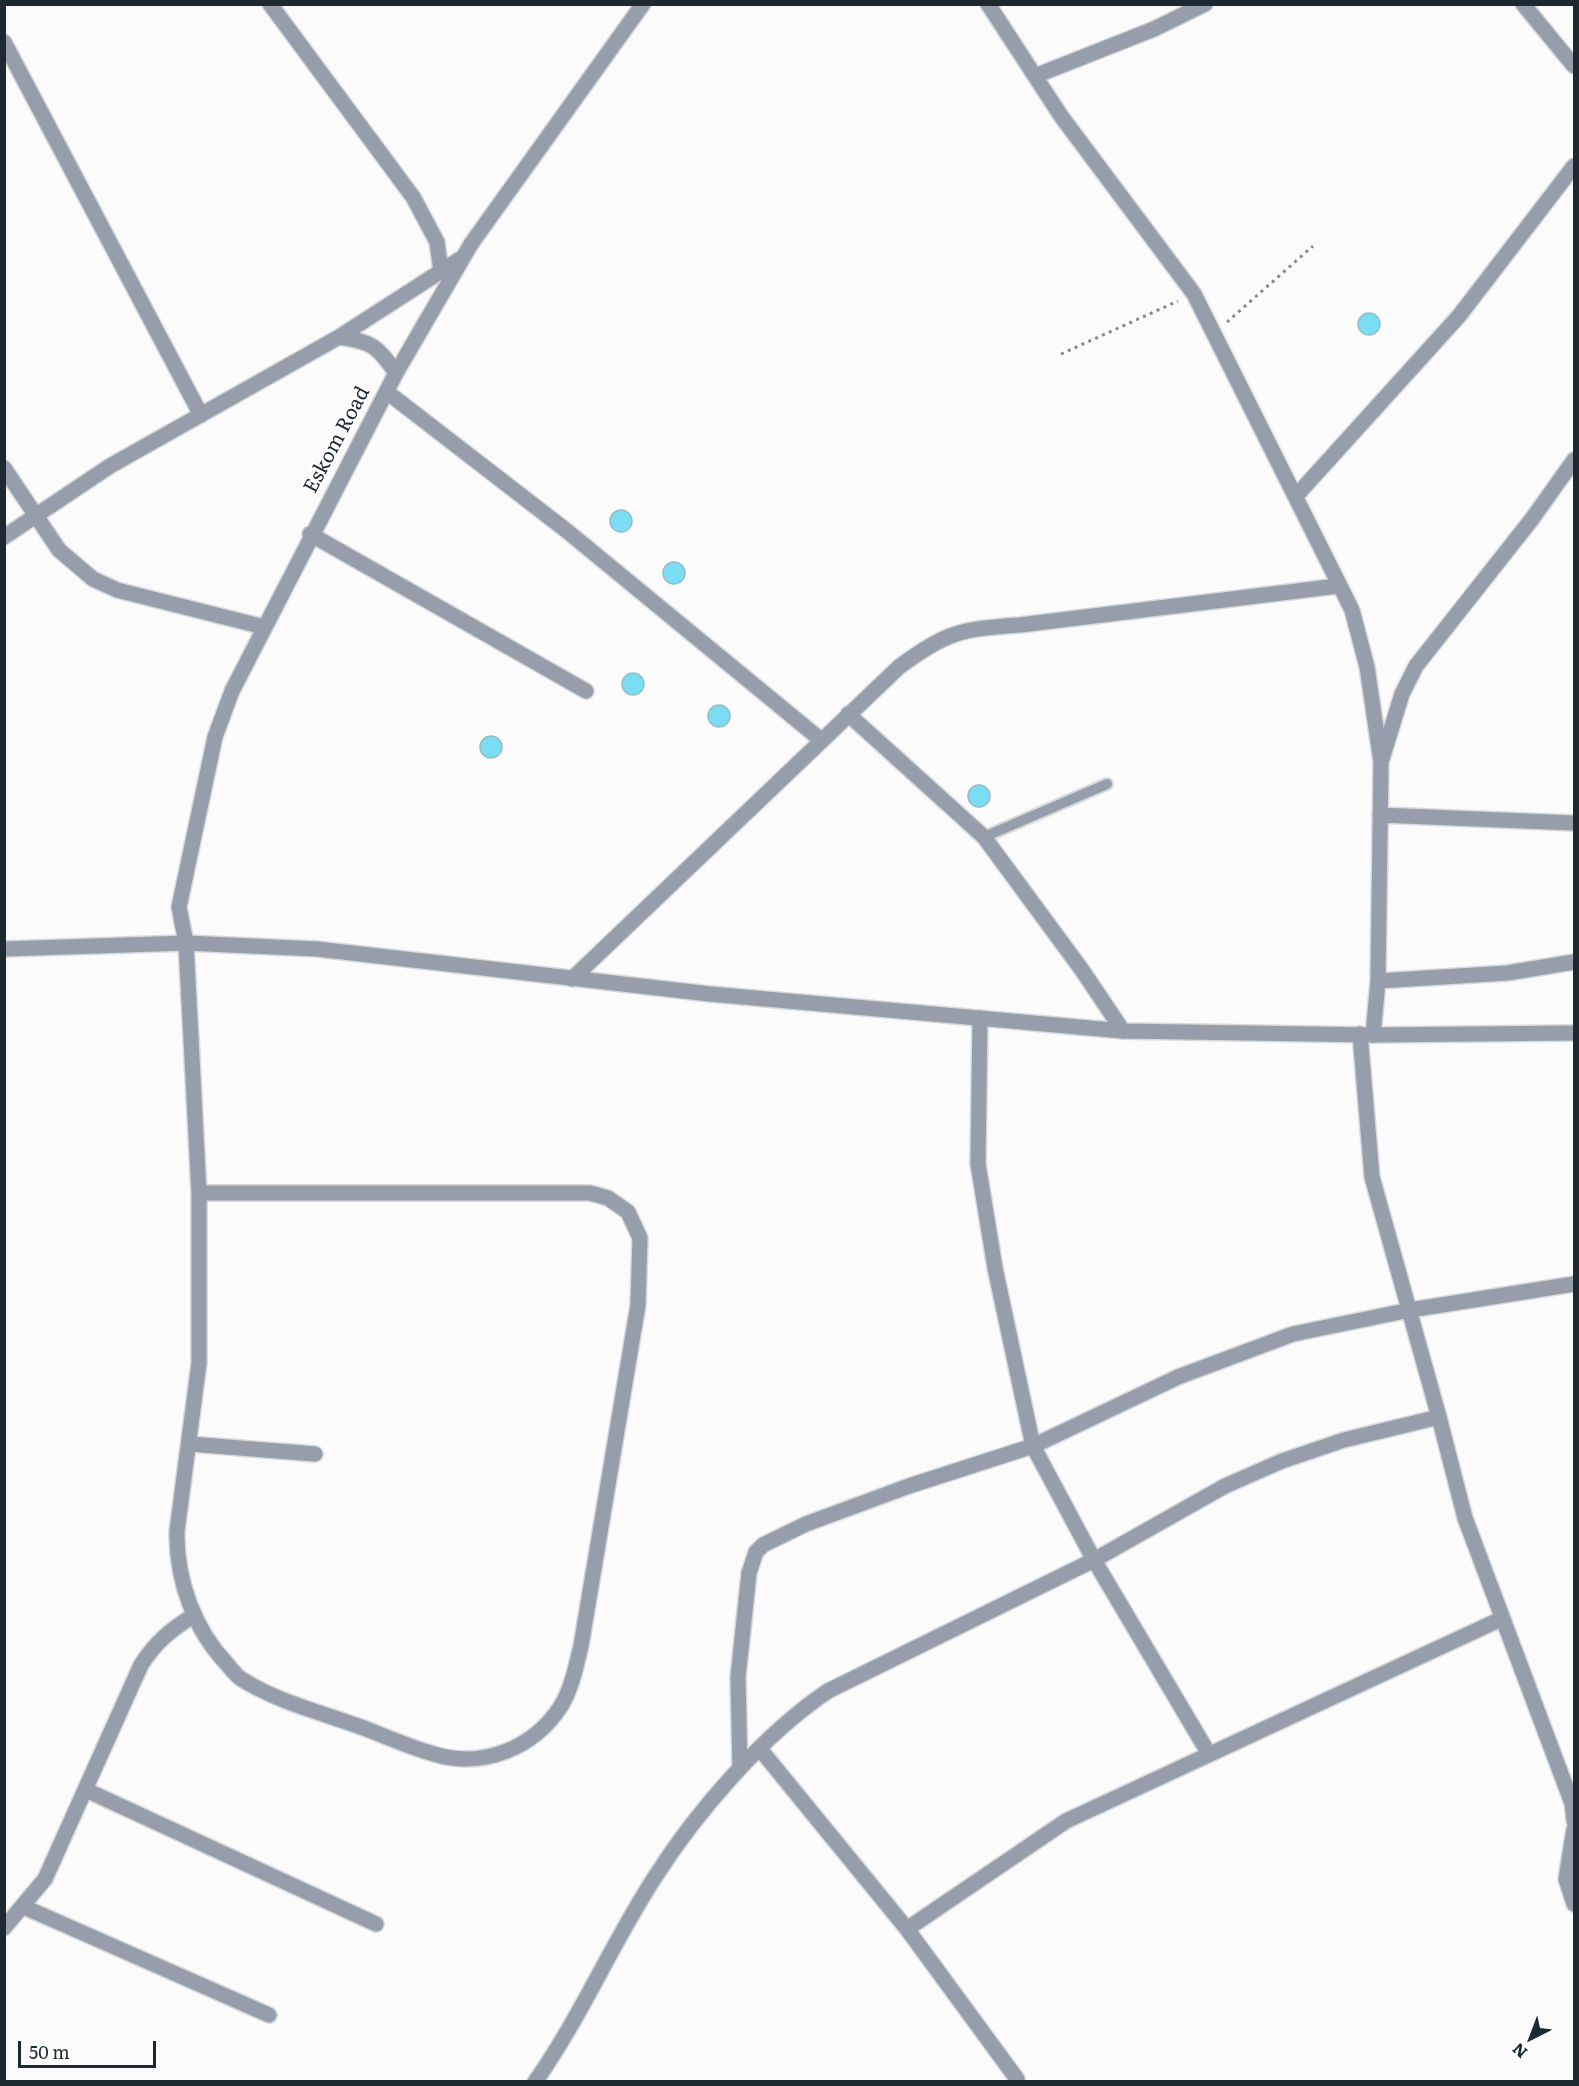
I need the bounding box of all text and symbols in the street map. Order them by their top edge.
street label: Eskom Road [299,383,375,497]
north arrow [1501,2008,1561,2068]
scale bar [21,2029,159,2067]
text: 50 m [29,2038,70,2065]
text: N [1506,2038,1532,2065]

